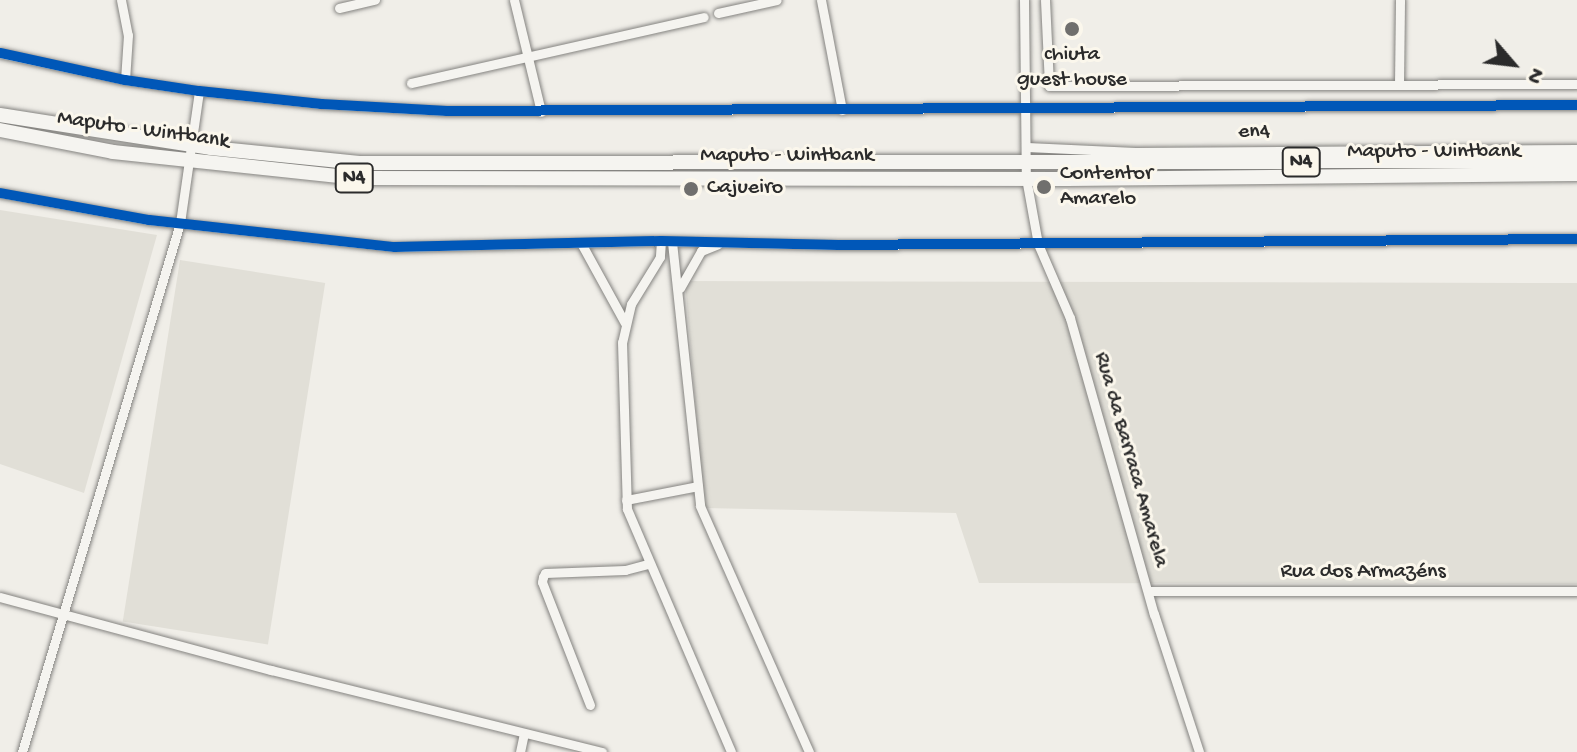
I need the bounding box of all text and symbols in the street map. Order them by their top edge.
marker: chiuta guest house [1063,20,1081,38]
north arrow [1473,24,1553,104]
place label: chiuta guest house [1017,42,1127,94]
text: N [1519,63,1549,88]
street label: Maputo - Wintbank [55,106,231,156]
street label: en4 [1238,120,1270,146]
street label: Maputo - Wintbank [1347,140,1521,166]
street label: Maputo - Wintbank [700,144,874,170]
road number: N4 [1281,146,1321,178]
place label: Contentor Amarelo [1060,161,1153,212]
road number: N4 [334,162,374,194]
place label: Cajueiro [707,176,783,202]
marker: Contentor Amarelo [1035,178,1053,196]
marker: Cajueiro [682,180,700,198]
street label: Rua da Barraca Amarela [1087,349,1173,571]
street label: Rua dos Armazéns [1280,560,1446,586]

